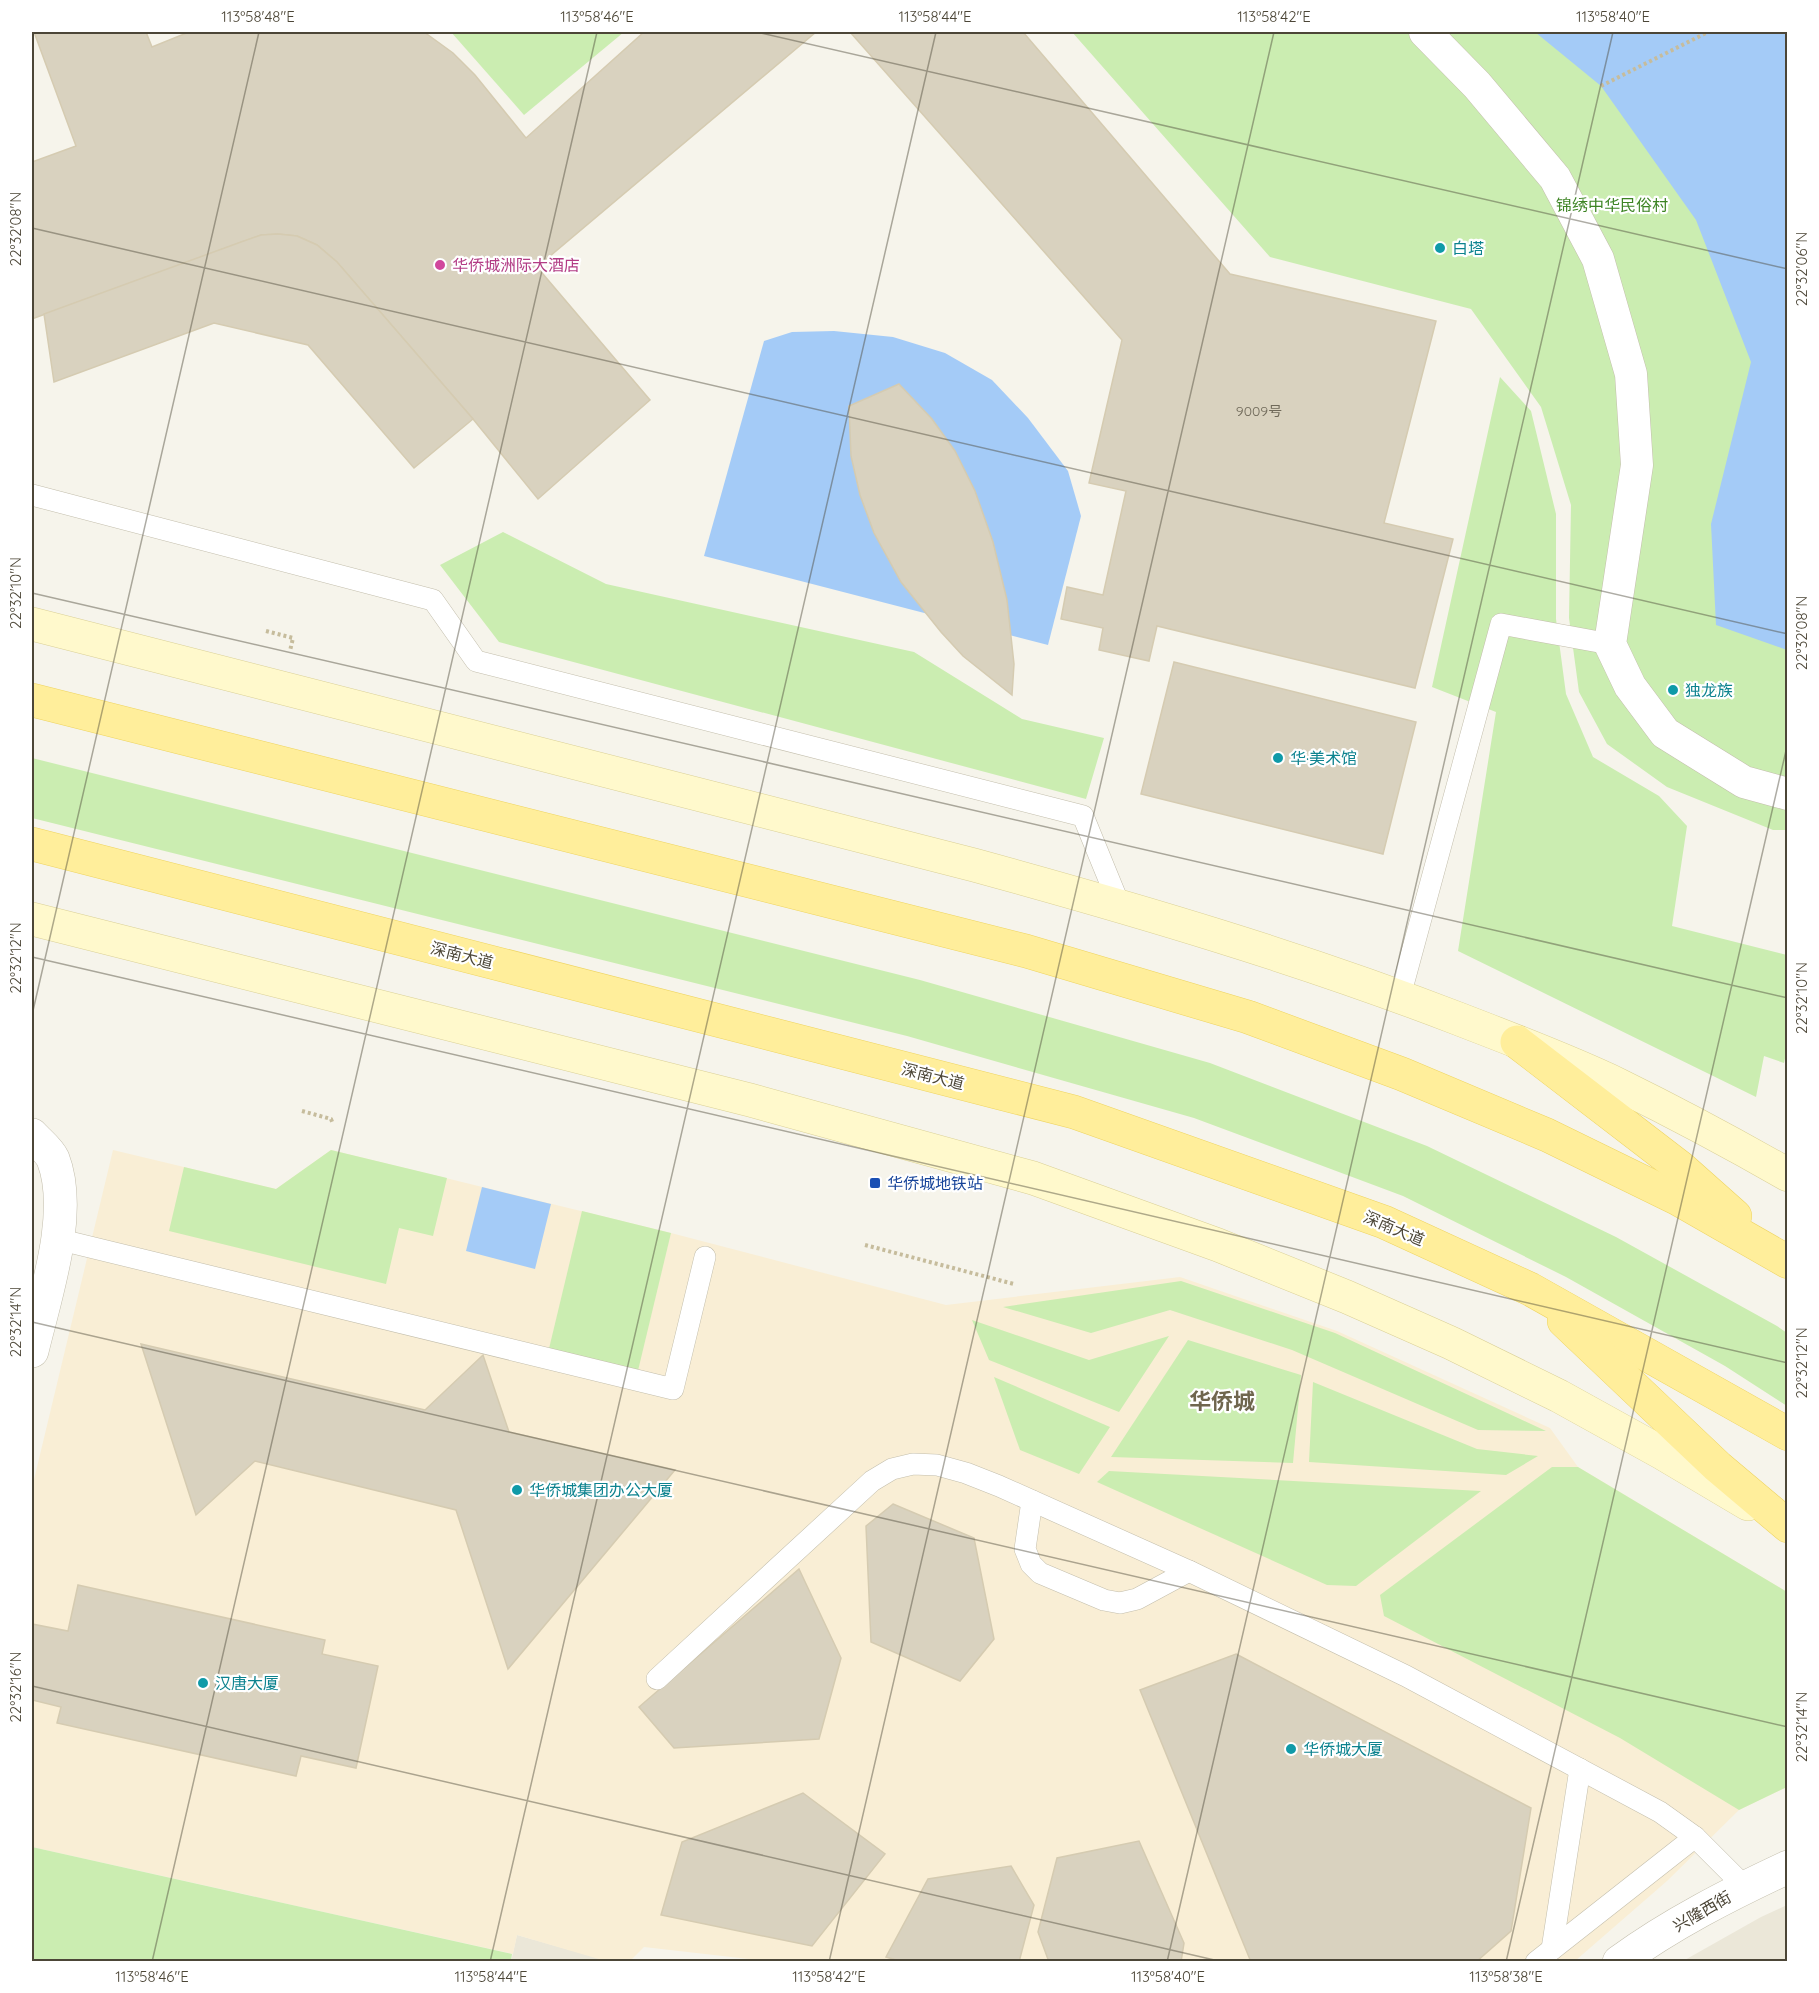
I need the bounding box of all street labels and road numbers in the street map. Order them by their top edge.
street label: 深南大道 [429,938,495,972]
street label: 深南大道 [900,1059,966,1093]
street label: 深南大道 [1361,1206,1427,1250]
street label: 兴隆西街 [1669,1886,1735,1936]

